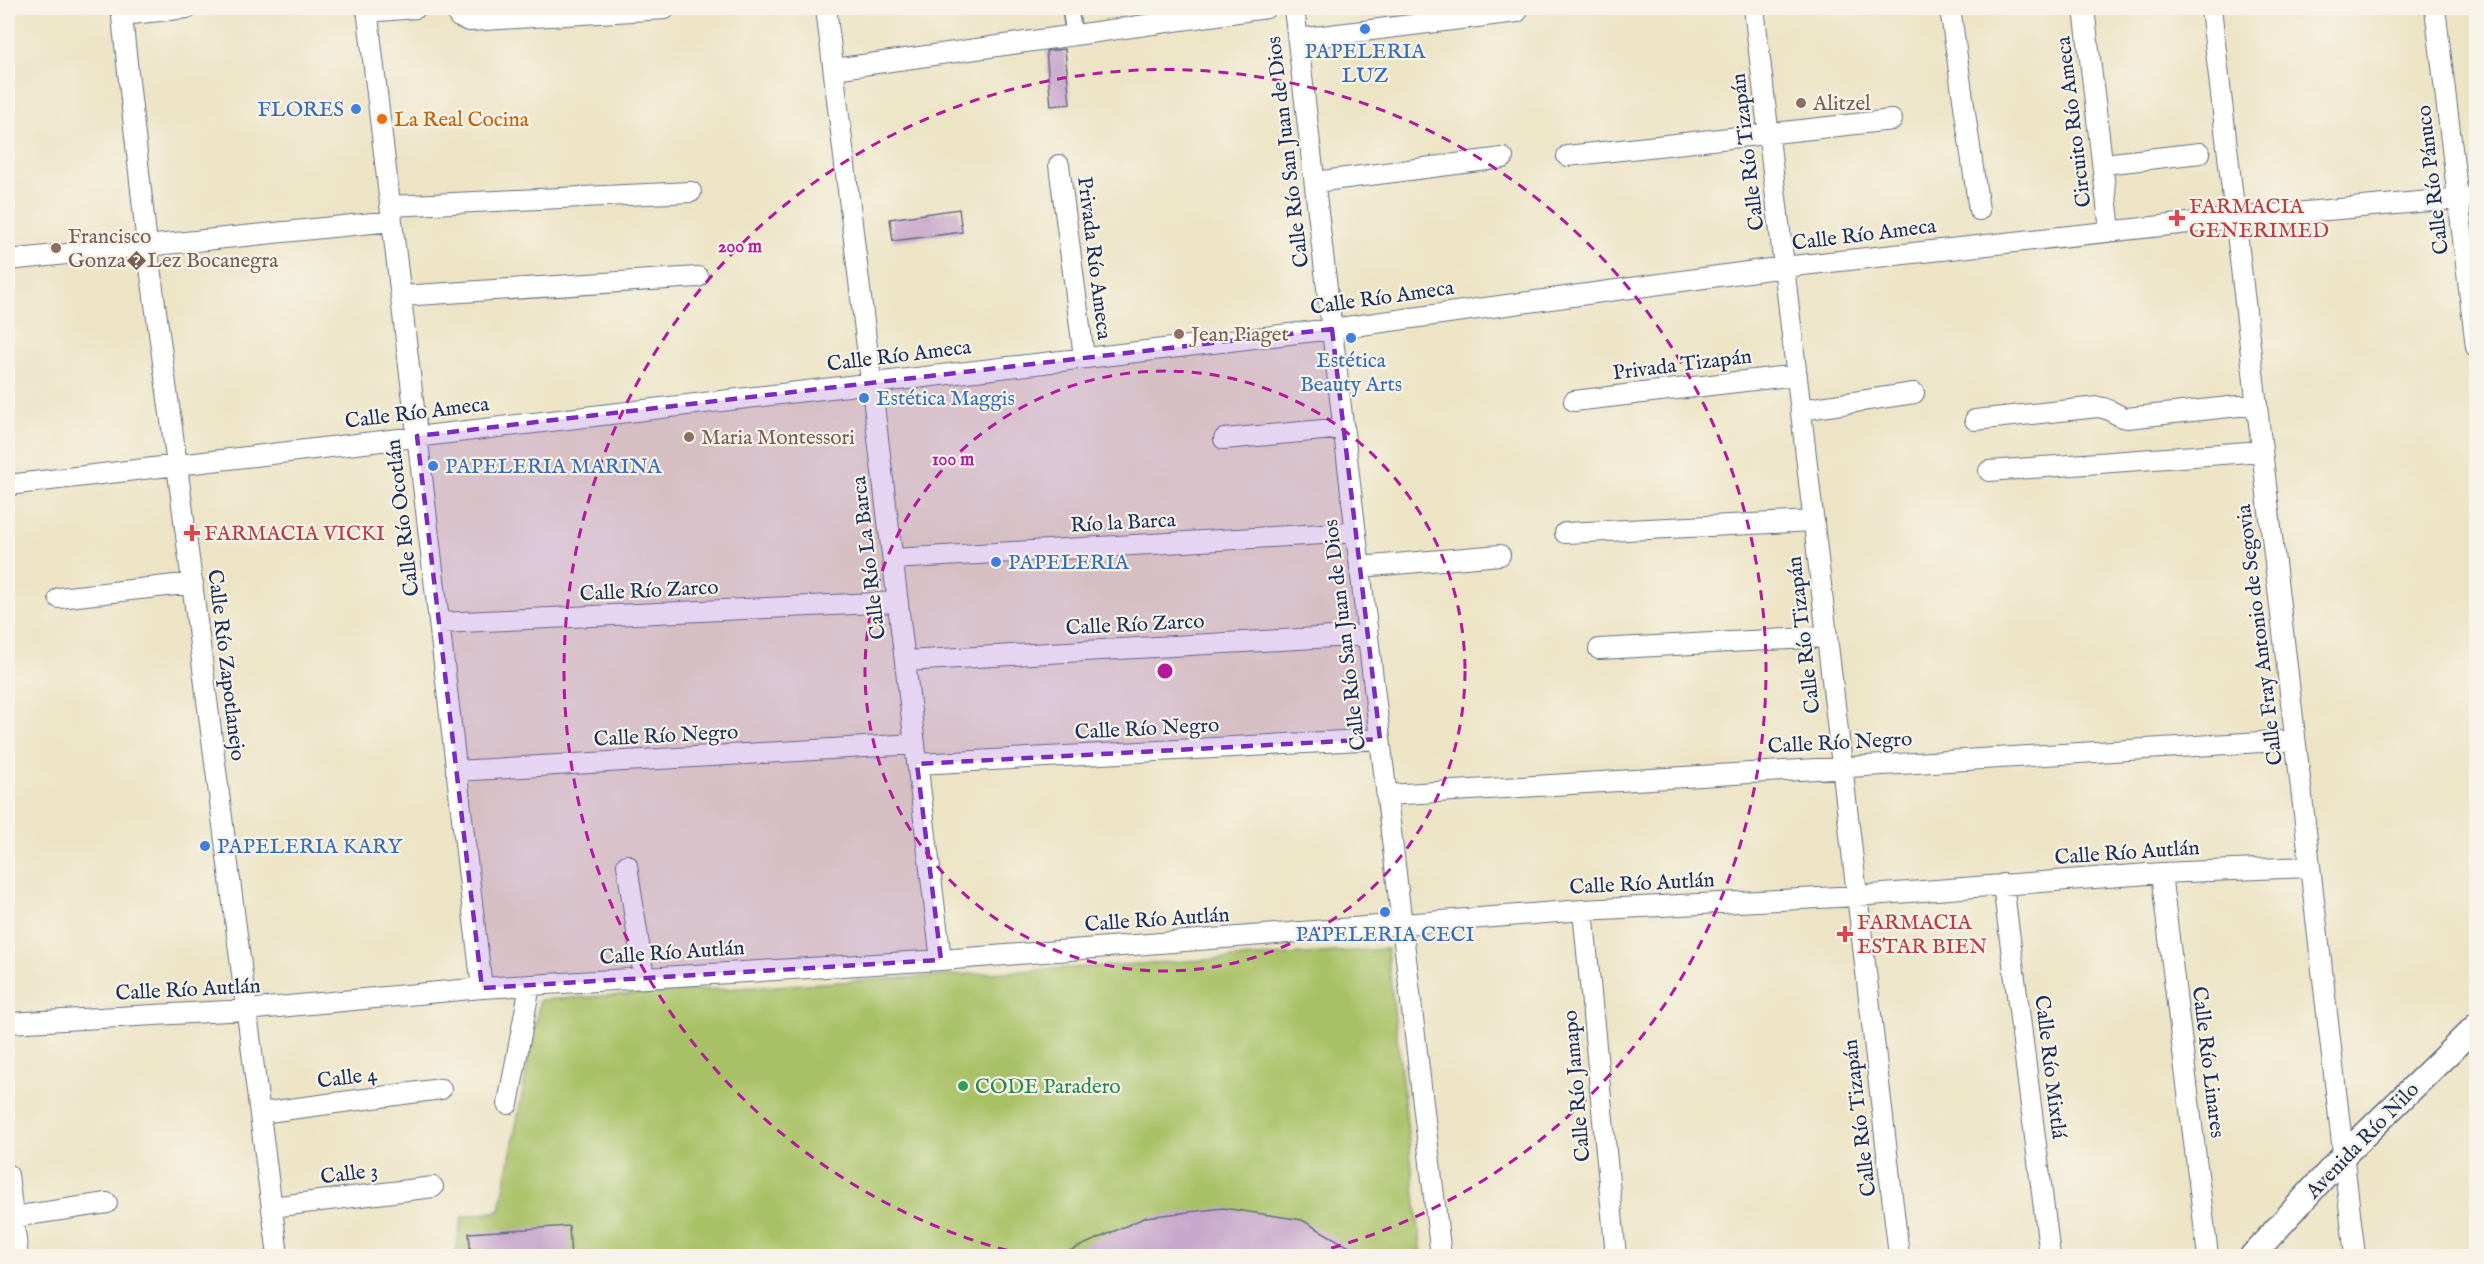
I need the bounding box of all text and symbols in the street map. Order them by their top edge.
marker: PAPELERIA LUZ [1358,22,1372,36]
street label: Circuito Río Ameca [2050,34,2098,209]
street label: Calle Río San Juan de Dios [1261,35,1316,269]
place label: PAPELERIA LUZ [1304,39,1426,90]
street label: Calle Río Tizapán [1725,72,1772,232]
place label: Alitzel [1812,91,1871,118]
marker: Alitzel [1794,96,1808,110]
place label: FLORES [257,97,344,124]
marker: FLORES [349,102,363,116]
street label: Calle Río Pánuco [2411,104,2456,256]
place label: La Real Cocina [394,107,530,134]
marker: La Real Cocina [375,112,389,126]
street label: Privada Río Ameca [1070,175,1117,342]
place label: FARMACIA GENERIMED [2189,194,2329,245]
marker: FARMACIA GENERIMED [2170,211,2184,225]
street label: Calle Río Ameca [1791,213,1939,258]
place label: Francisco Gonza�Lez Bocanegra [68,224,279,275]
text: 200 m [718,236,762,259]
marker: Francisco Gonza�Lez Bocanegra [49,241,63,255]
street label: Calle Río Ameca [1309,275,1457,322]
place label: Jean Piaget [1189,322,1289,349]
marker: Jean Piaget [1172,327,1186,341]
marker: Estética Beauty Arts [1344,331,1358,345]
street label: Calle Río Ameca [826,334,974,379]
street label: Privada Tizapán [1611,344,1753,387]
place label: Estética Beauty Arts [1300,348,1402,399]
place label: Estética Maggis [876,386,1015,413]
street label: Calle Río Ameca [344,391,492,436]
marker: Estética Maggis [857,391,871,405]
place label: Maria Montessori [701,425,855,452]
marker: Maria Montessori [682,430,696,444]
street label: Calle Río Ocotlán [380,438,427,598]
text: 100 m [932,449,974,472]
place label: PAPELERIA MARINA [445,454,662,481]
marker: PAPELERIA MARINA [426,459,440,473]
street label: Calle Río La Barca [846,474,893,641]
street label: Calle Fray Antonio de Segovia [2231,502,2290,767]
street label: Río la Barca [1070,507,1177,540]
street label: Calle Río San Juan de Dios [1318,518,1373,752]
place label: FARMACIA VICKI [204,521,385,548]
marker: FARMACIA VICKI [185,526,199,540]
place label: PAPELERIA [1008,550,1130,577]
marker: PAPELERIA [989,555,1003,569]
street label: Calle Río Tizapán [1781,555,1828,715]
street label: Calle Río Zapotlanejo [200,568,251,762]
street label: Calle Río Zarco [579,574,719,609]
street label: Calle Río Zarco [1065,608,1205,643]
centre of rings [1155,661,1175,681]
street label: Calle Río Negro [1074,712,1220,747]
street label: Calle Río Negro [593,719,739,754]
street label: Calle Río Negro [1767,726,1913,761]
place label: PAPELERIA KARY [217,834,404,861]
street label: Calle Río Autlán [2054,835,2201,872]
marker: PAPELERIA KARY [198,839,212,853]
street label: Calle Río Autlán [1569,867,1715,902]
street label: Calle Río Autlán [1084,902,1231,939]
marker: PAPELERIA CECI [1378,905,1392,919]
place label: FARMACIA ESTAR BIEN [1857,910,1987,961]
place label: PAPELERIA CECI [1295,922,1475,949]
marker: FARMACIA ESTAR BIEN [1838,927,1852,941]
street label: Calle Río Autlán [599,935,746,972]
street label: Calle Río Autlán [115,973,261,1008]
street label: Calle Río Linares [2185,985,2230,1140]
street label: Calle Río Mixtlá [2027,994,2072,1142]
street label: Calle Río Jamapo [1557,1009,1598,1163]
street label: Calle Río Tizapán [1837,1038,1884,1198]
street label: Calle 4 [316,1061,379,1096]
place label: CODE Paradero [975,1074,1121,1101]
street label: Avenida Río Nilo [2300,1077,2426,1206]
marker: CODE Paradero [956,1079,970,1093]
street label: Calle 3 [319,1158,379,1191]

